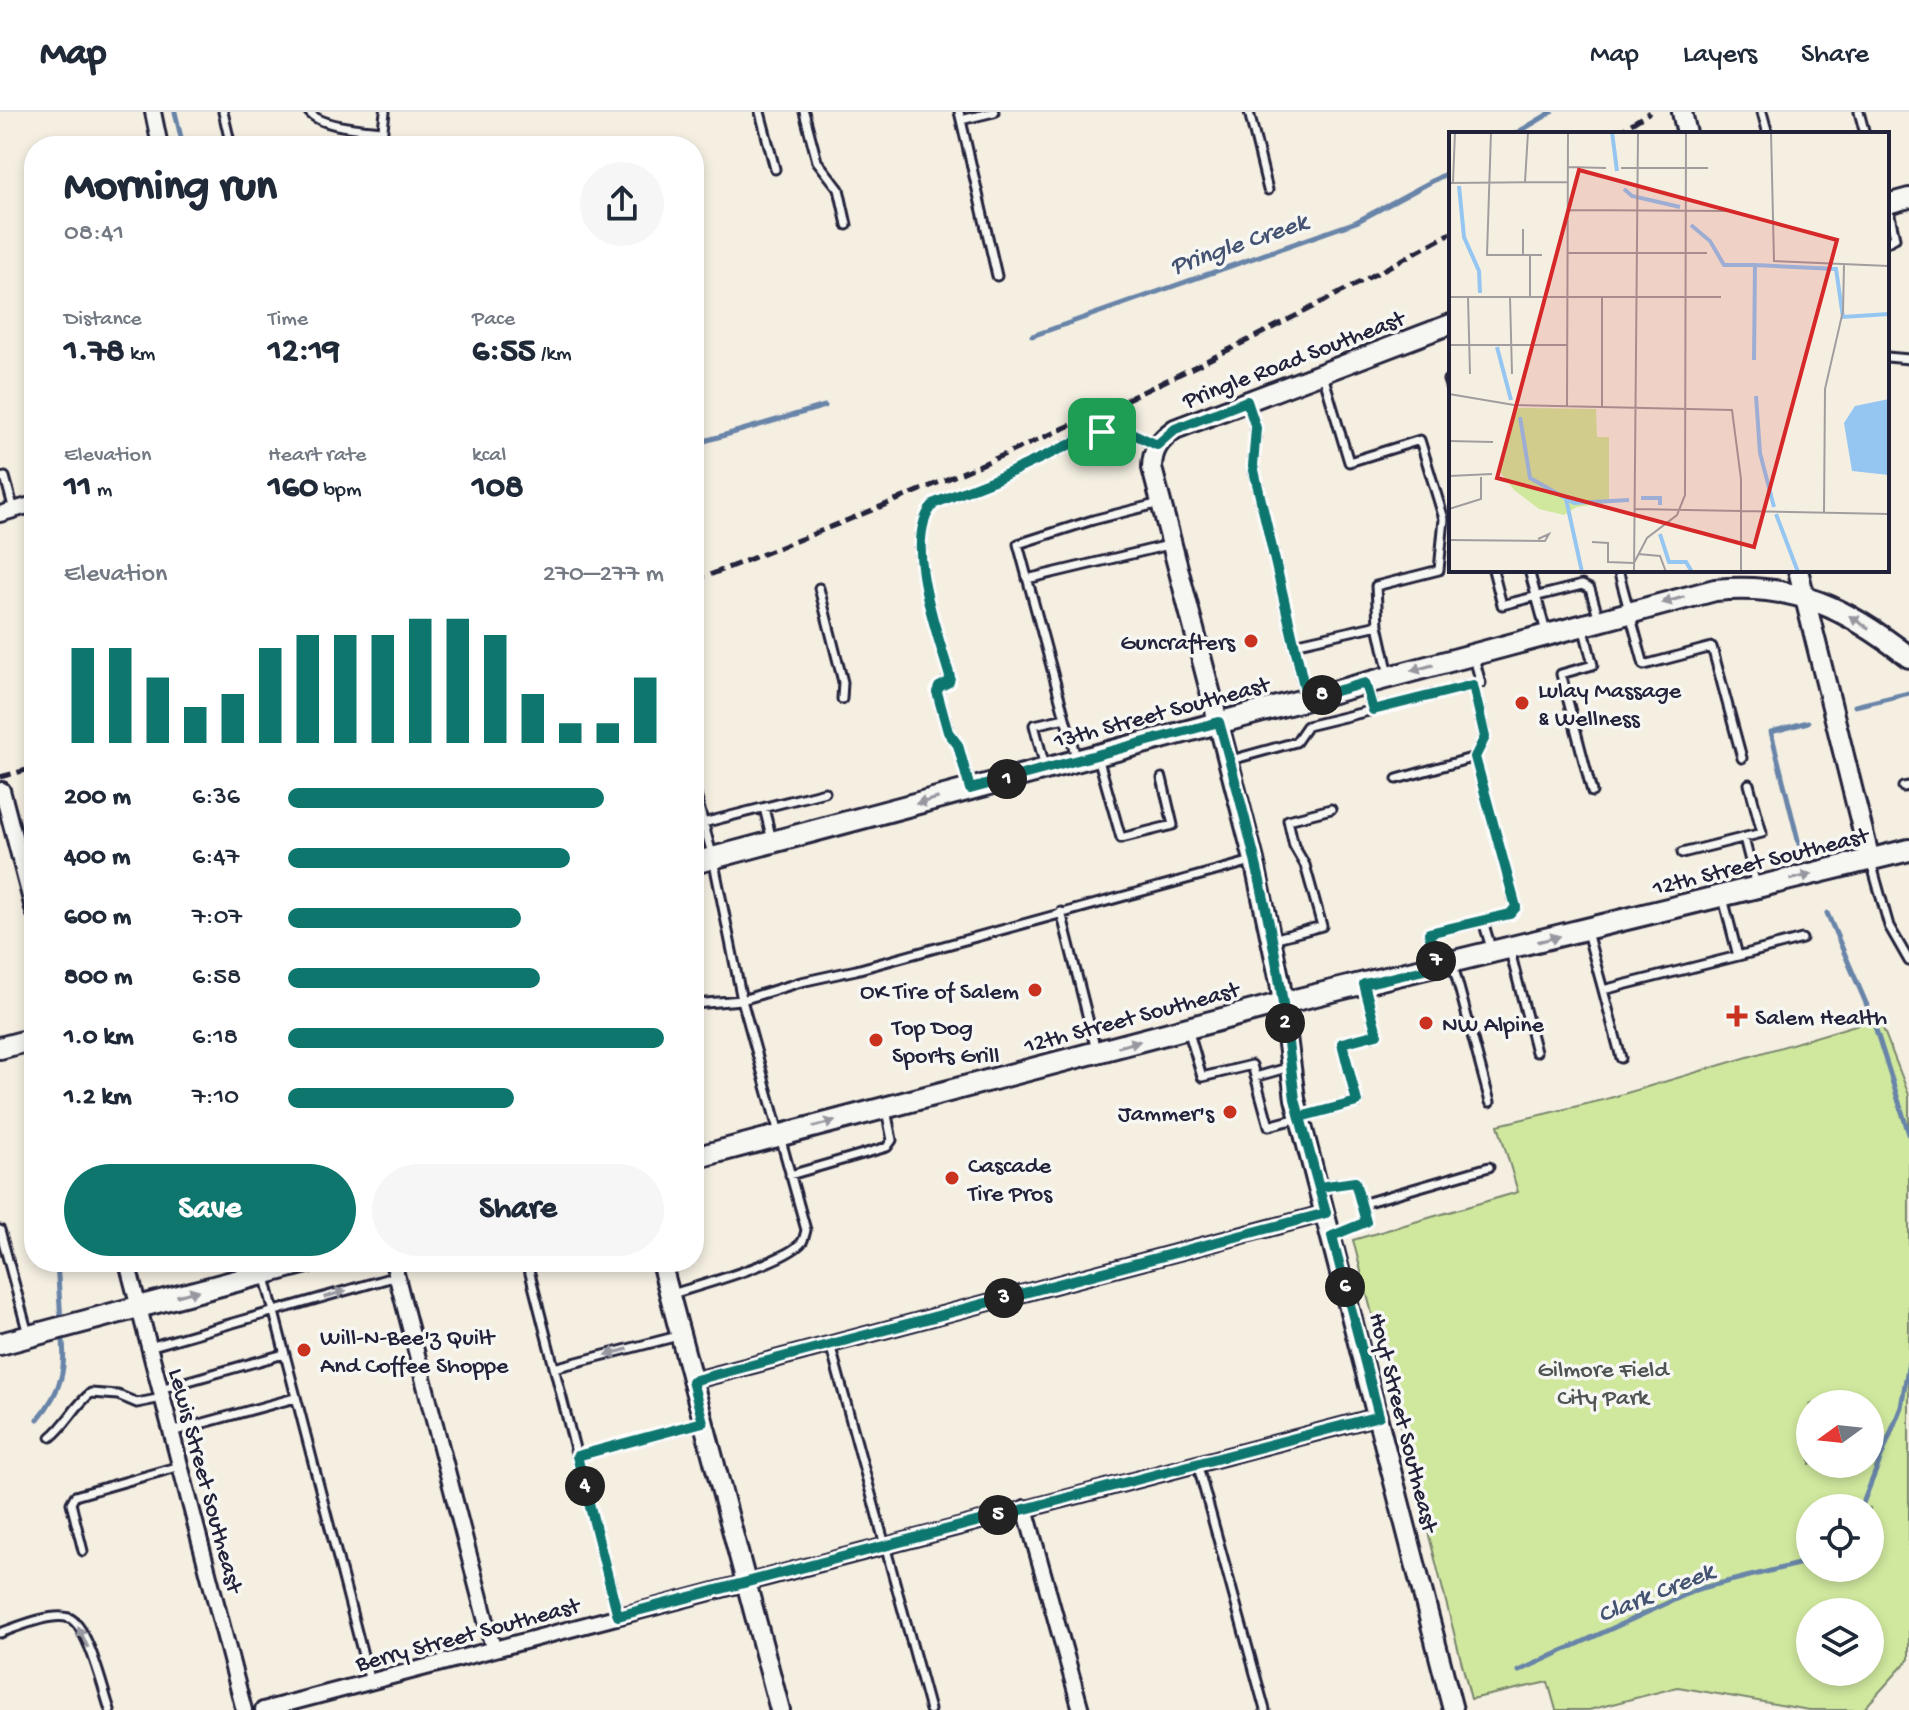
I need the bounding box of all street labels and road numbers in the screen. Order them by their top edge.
street label: Pringle Road Southeast [1178,305,1411,417]
street label: 13th Street Southeast [1050,671,1275,757]
street label: 12th Street Southeast [1649,822,1874,904]
street label: 12th Street Southeast [1020,976,1245,1062]
street label: Hoyt Street Southeast [1360,1310,1443,1538]
street label: Lewis Street Southeast [160,1366,248,1598]
street label: Berry Street Southeast [352,1592,585,1681]

